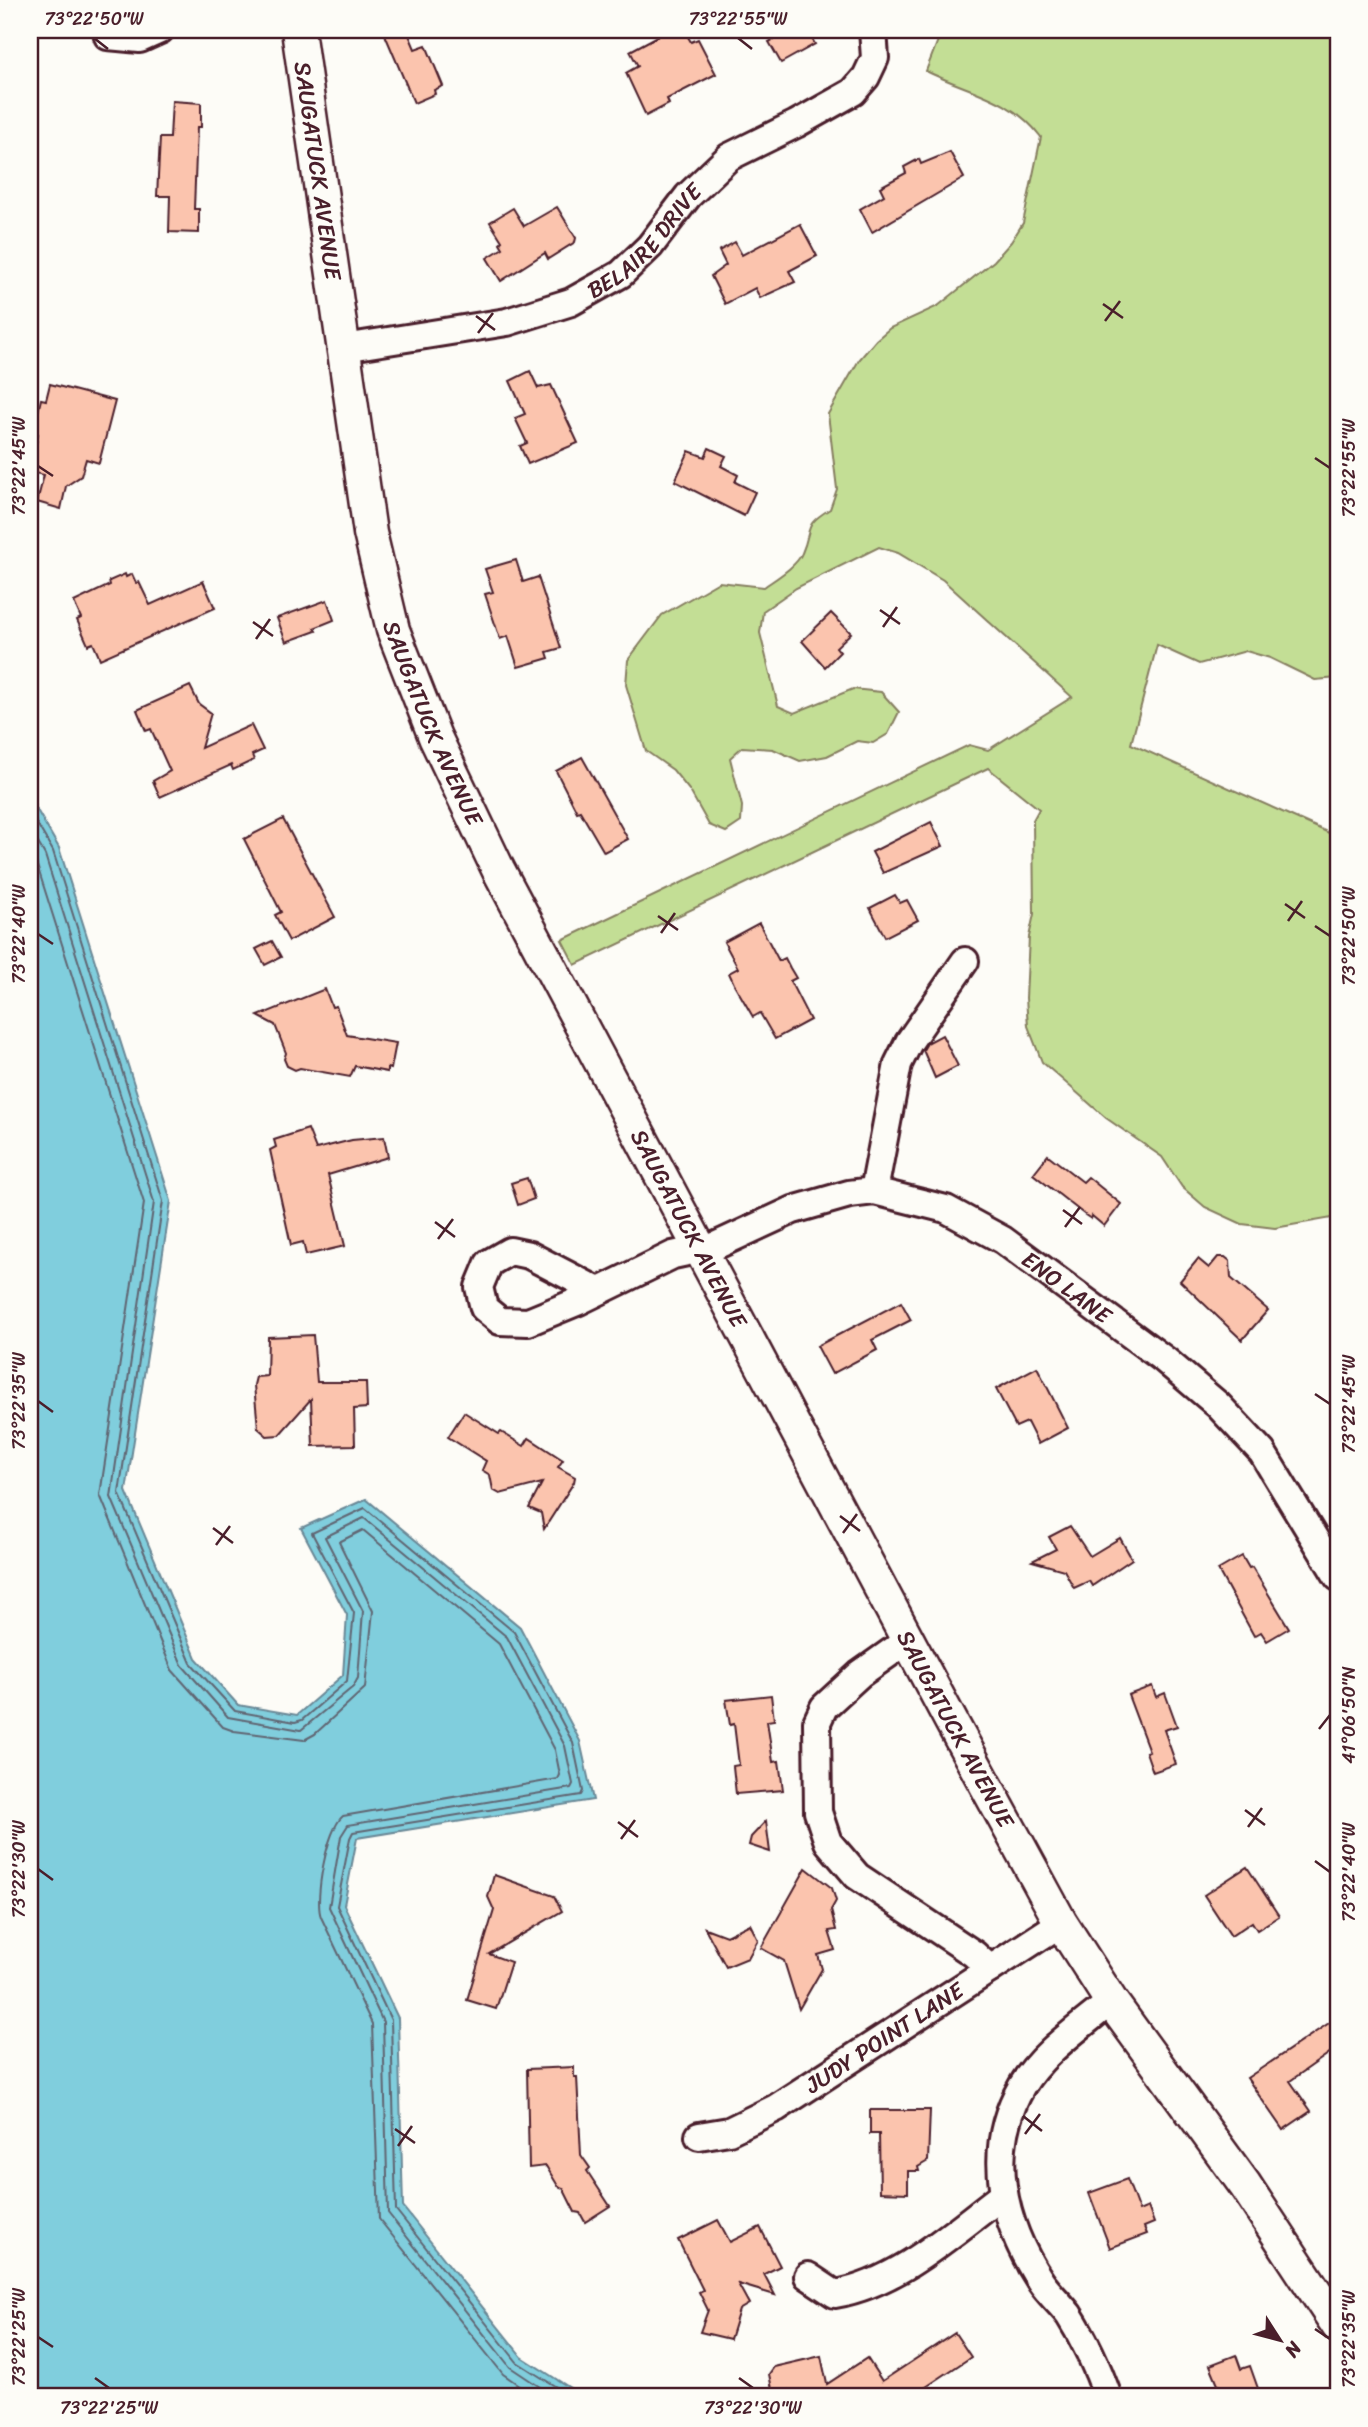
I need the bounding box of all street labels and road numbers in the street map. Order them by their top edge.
street label: SAUGATUCK AVENUE [282,59,354,284]
street label: BELAIRE DRIVE [579,172,712,310]
street label: SAUGATUCK AVENUE [371,617,496,834]
street label: SAUGATUCK AVENUE [619,1121,759,1336]
street label: ENO LANE [1013,1240,1122,1335]
street label: SAUGATUCK AVENUE [885,1622,1027,1837]
street label: JUDY POINT LANE [796,1970,973,2105]

